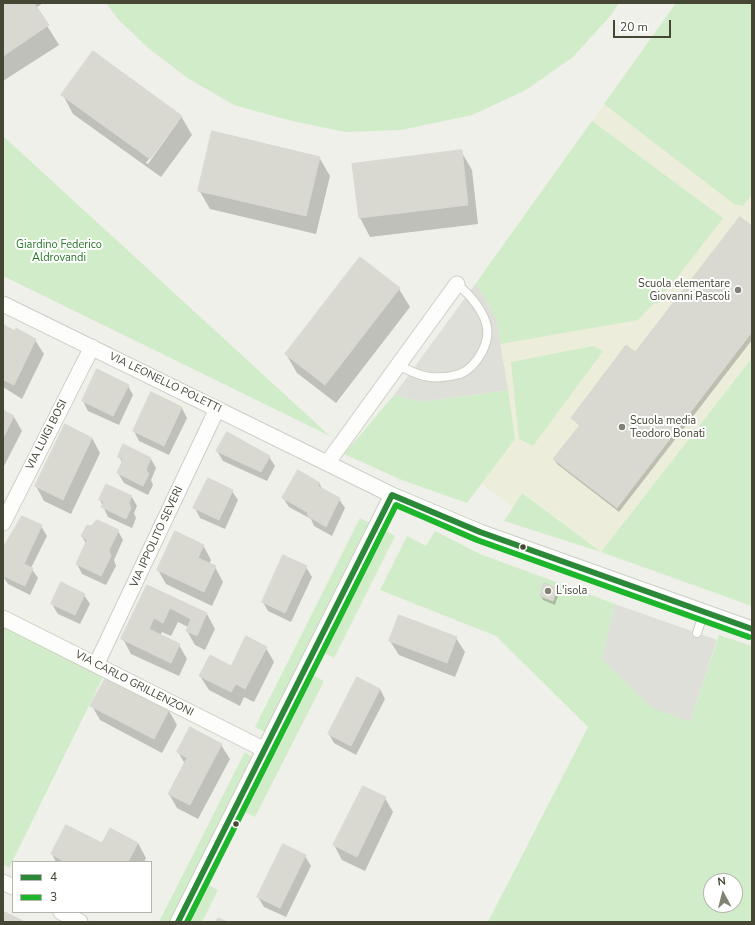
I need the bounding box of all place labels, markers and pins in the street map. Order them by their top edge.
place label: Scuola elementare Giovanni Pascoli [638,277,730,303]
marker: Scuola elementare Giovanni Pascoli [733,285,743,295]
place label: Scuola media Teodoro Bonati [630,414,705,440]
marker: Scuola media Teodoro Bonati [617,422,627,432]
unlabelled marker [518,542,528,552]
place label: L'isola [556,584,587,598]
marker: L'isola [543,586,553,596]
unlabelled marker [231,819,241,829]

